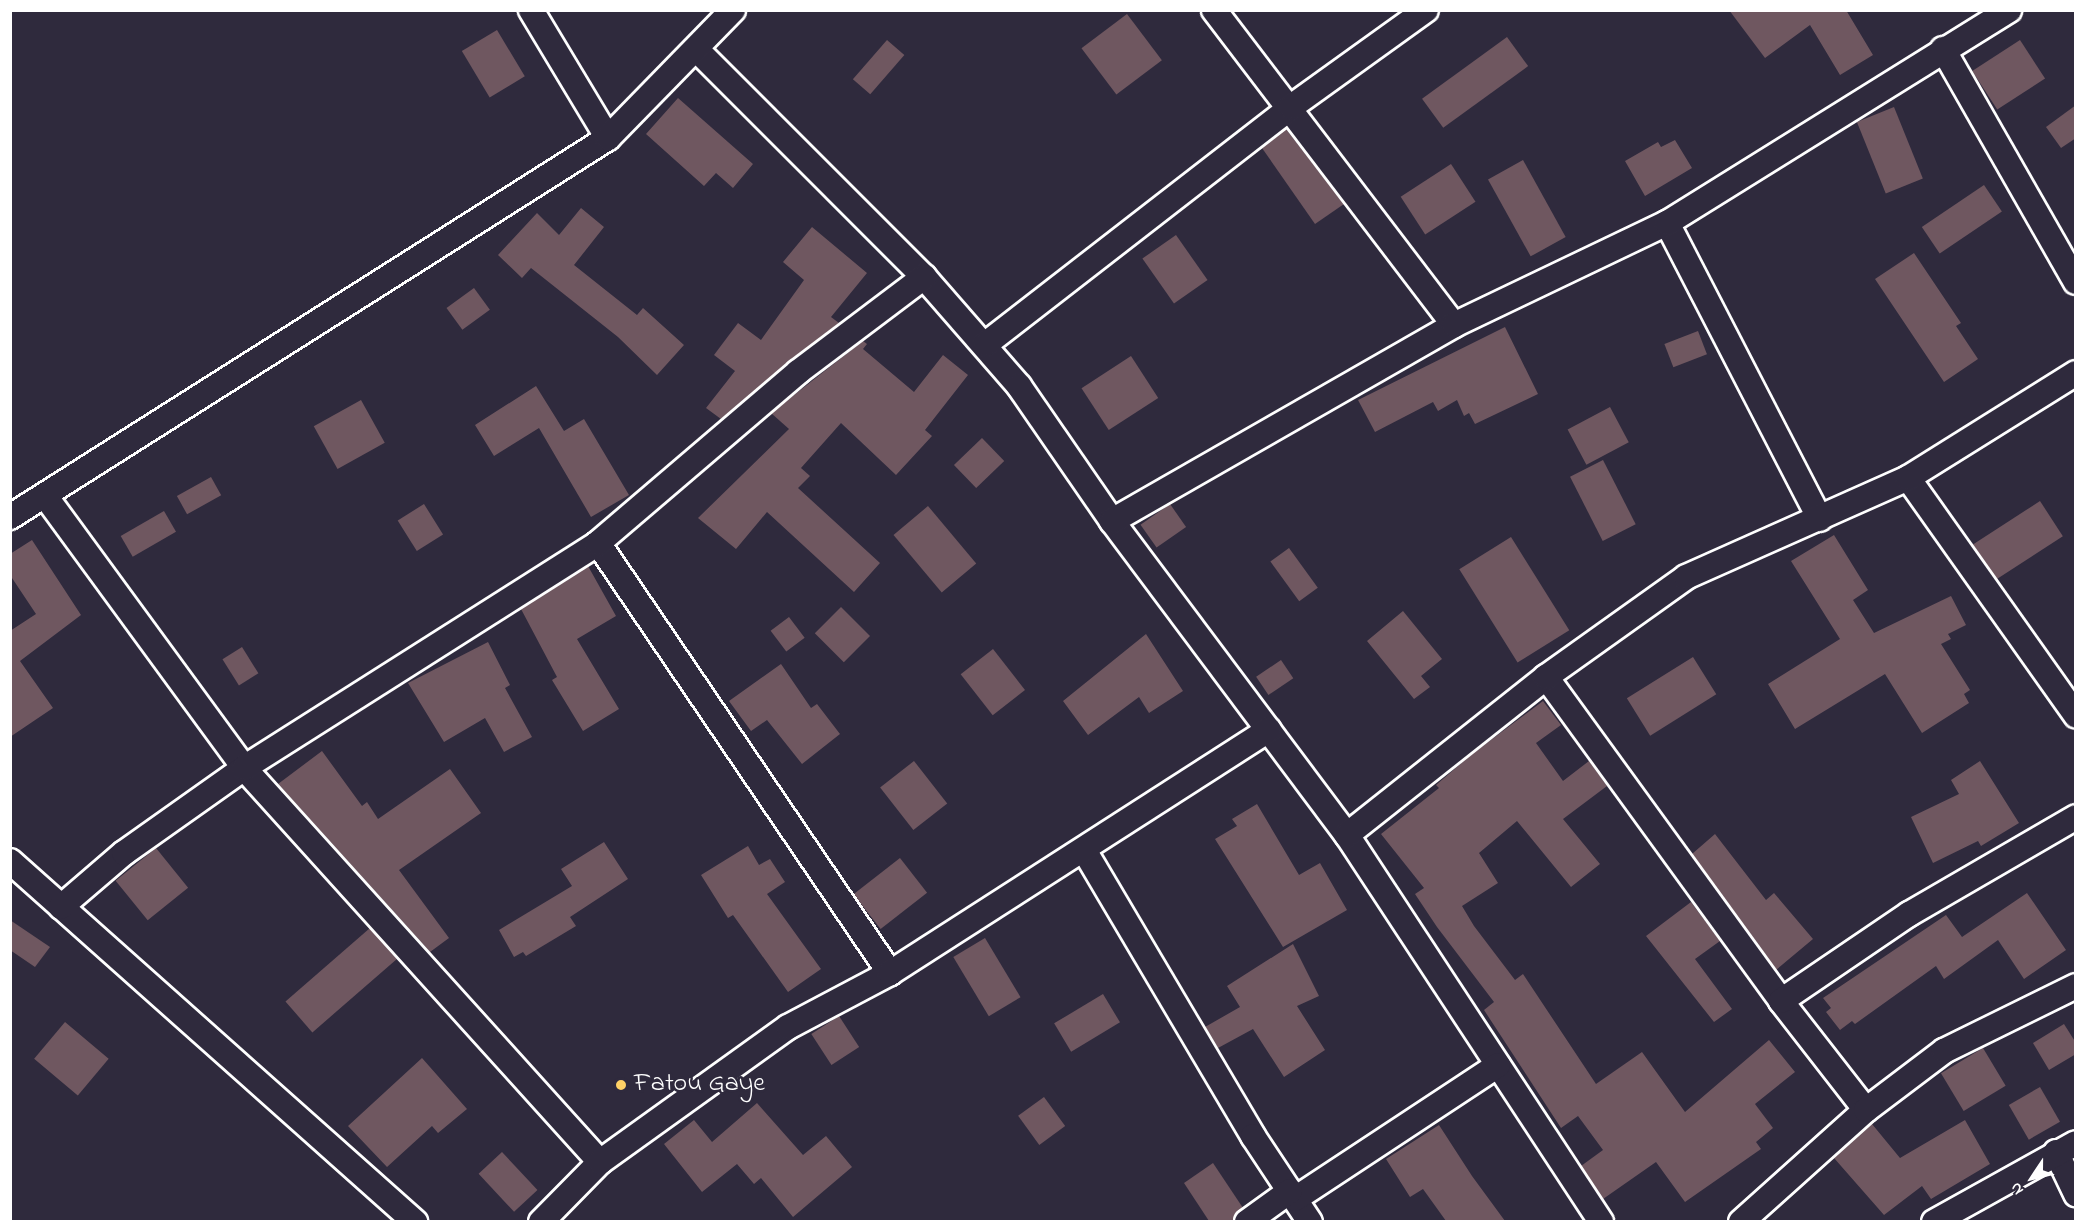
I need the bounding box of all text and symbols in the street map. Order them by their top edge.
place label: Fatou Gaye [634,1069,765,1101]
marker: Fatou Gaye [612,1076,630,1094]
north arrow [2002,1148,2062,1208]
text: N [2004,1177,2030,1200]

